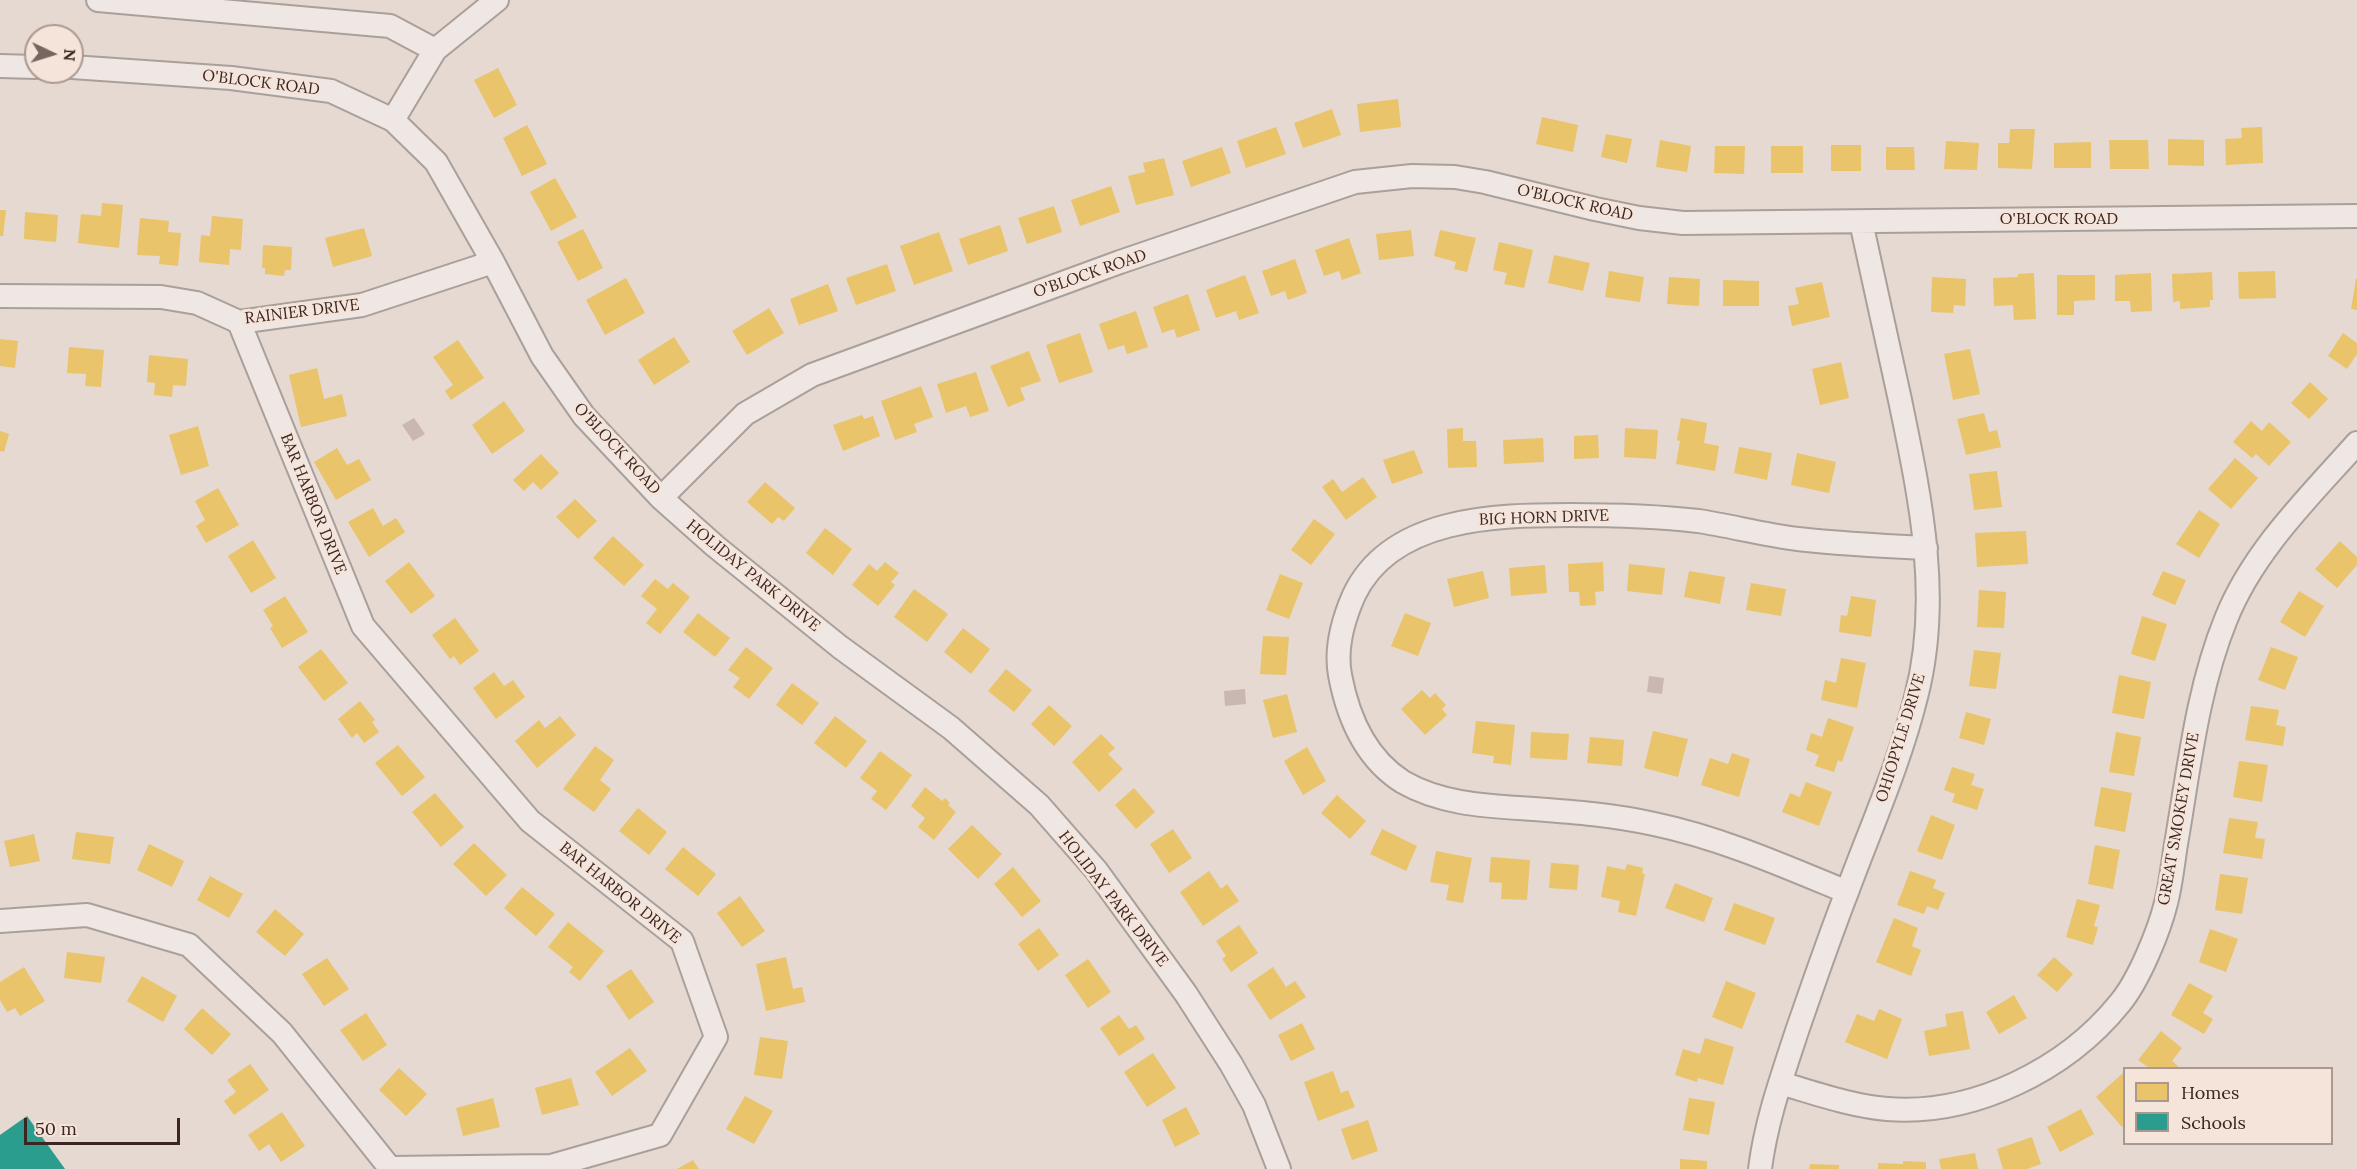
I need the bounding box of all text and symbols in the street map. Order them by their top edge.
north arrow [24,24,84,84]
text: N [60,48,80,62]
street label: O'BLOCK ROAD [201,66,321,100]
street label: O'BLOCK ROAD [1515,180,1635,226]
street label: O'BLOCK ROAD [2000,209,2118,229]
street label: O'BLOCK ROAD [1031,246,1149,302]
street label: RAINIER DRIVE [243,295,361,329]
street label: O'BLOCK ROAD [570,399,664,499]
street label: BAR HARBOR DRIVE [276,431,350,577]
street label: BIG HORN DRIVE [1479,506,1609,530]
street label: HOLIDAY PARK DRIVE [682,516,824,636]
street label: OHIOPYLE DRIVE [1872,671,1930,805]
street label: GREAT SMOKEY DRIVE [2154,731,2204,907]
street label: HOLIDAY PARK DRIVE [1054,827,1172,971]
street label: BAR HARBOR DRIVE [555,838,685,948]
legend [2123,1067,2333,1145]
text: Homes [2181,1081,2239,1104]
scale bar [27,1106,183,1144]
text: Schools [2181,1111,2246,1134]
text: 50 m [35,1117,77,1140]

